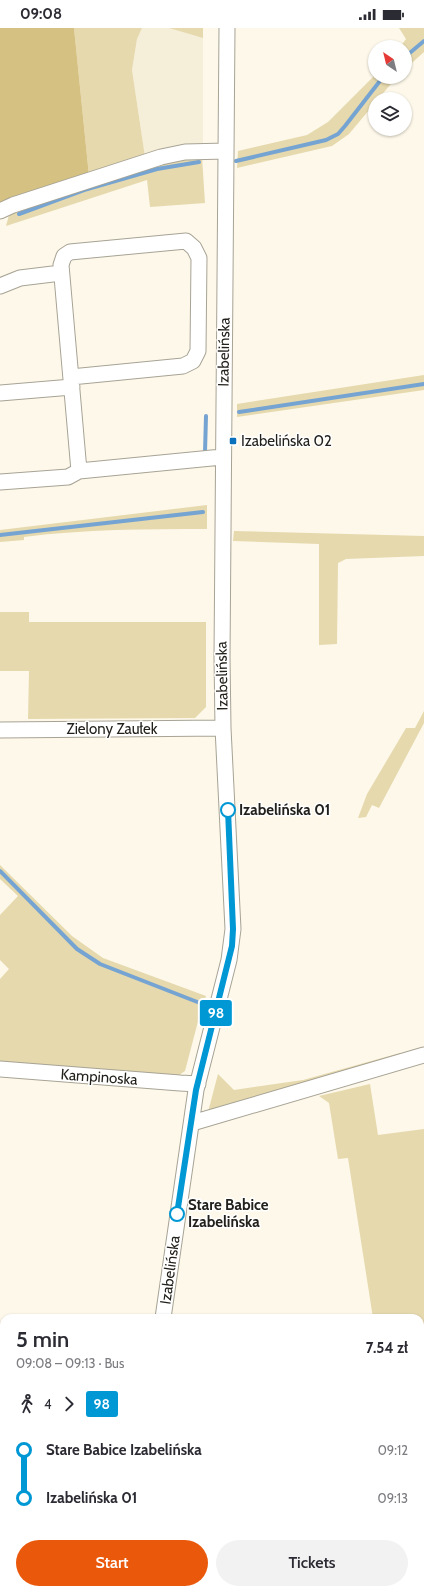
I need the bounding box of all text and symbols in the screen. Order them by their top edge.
text: 09:08 [20,5,62,23]
north arrow [368,40,412,84]
map controls [368,40,412,136]
button: layers [368,92,412,136]
street label: Izabelińska [214,316,234,387]
place label: Izabelińska 02 [241,432,332,450]
marker: Izabelińska 02 [228,436,238,446]
street label: Izabelińska [212,640,232,711]
street label: Zielony Zaułek [67,720,158,738]
place label: Izabelińska 01 [239,801,330,819]
marker: Izabelińska 01 [220,802,236,818]
line badge: 98 [198,1000,234,1026]
text: 98 [208,1004,224,1022]
street label: Kampinoska [60,1065,139,1089]
place label: Stare Babice Izabelińska [188,1196,269,1231]
marker: Stare Babice Izabelińska [169,1206,185,1222]
street label: Izabelińska [156,1234,184,1305]
text: 5 min [16,1326,69,1353]
text: 7.54 zł [366,1339,408,1357]
text: 09:08 – 09:13 · Bus [16,1355,124,1371]
icon: walk [16,1393,38,1415]
icon: forward [58,1393,80,1415]
text: 98 [94,1395,110,1413]
text: 4 [44,1396,52,1412]
text: Stare Babice Izabelińska [46,1441,202,1459]
text: 09:12 [378,1442,408,1458]
text: Izabelińska 01 [46,1489,137,1507]
text: 09:13 [378,1490,408,1506]
button: Start [16,1540,208,1586]
button: Tickets [216,1540,408,1586]

